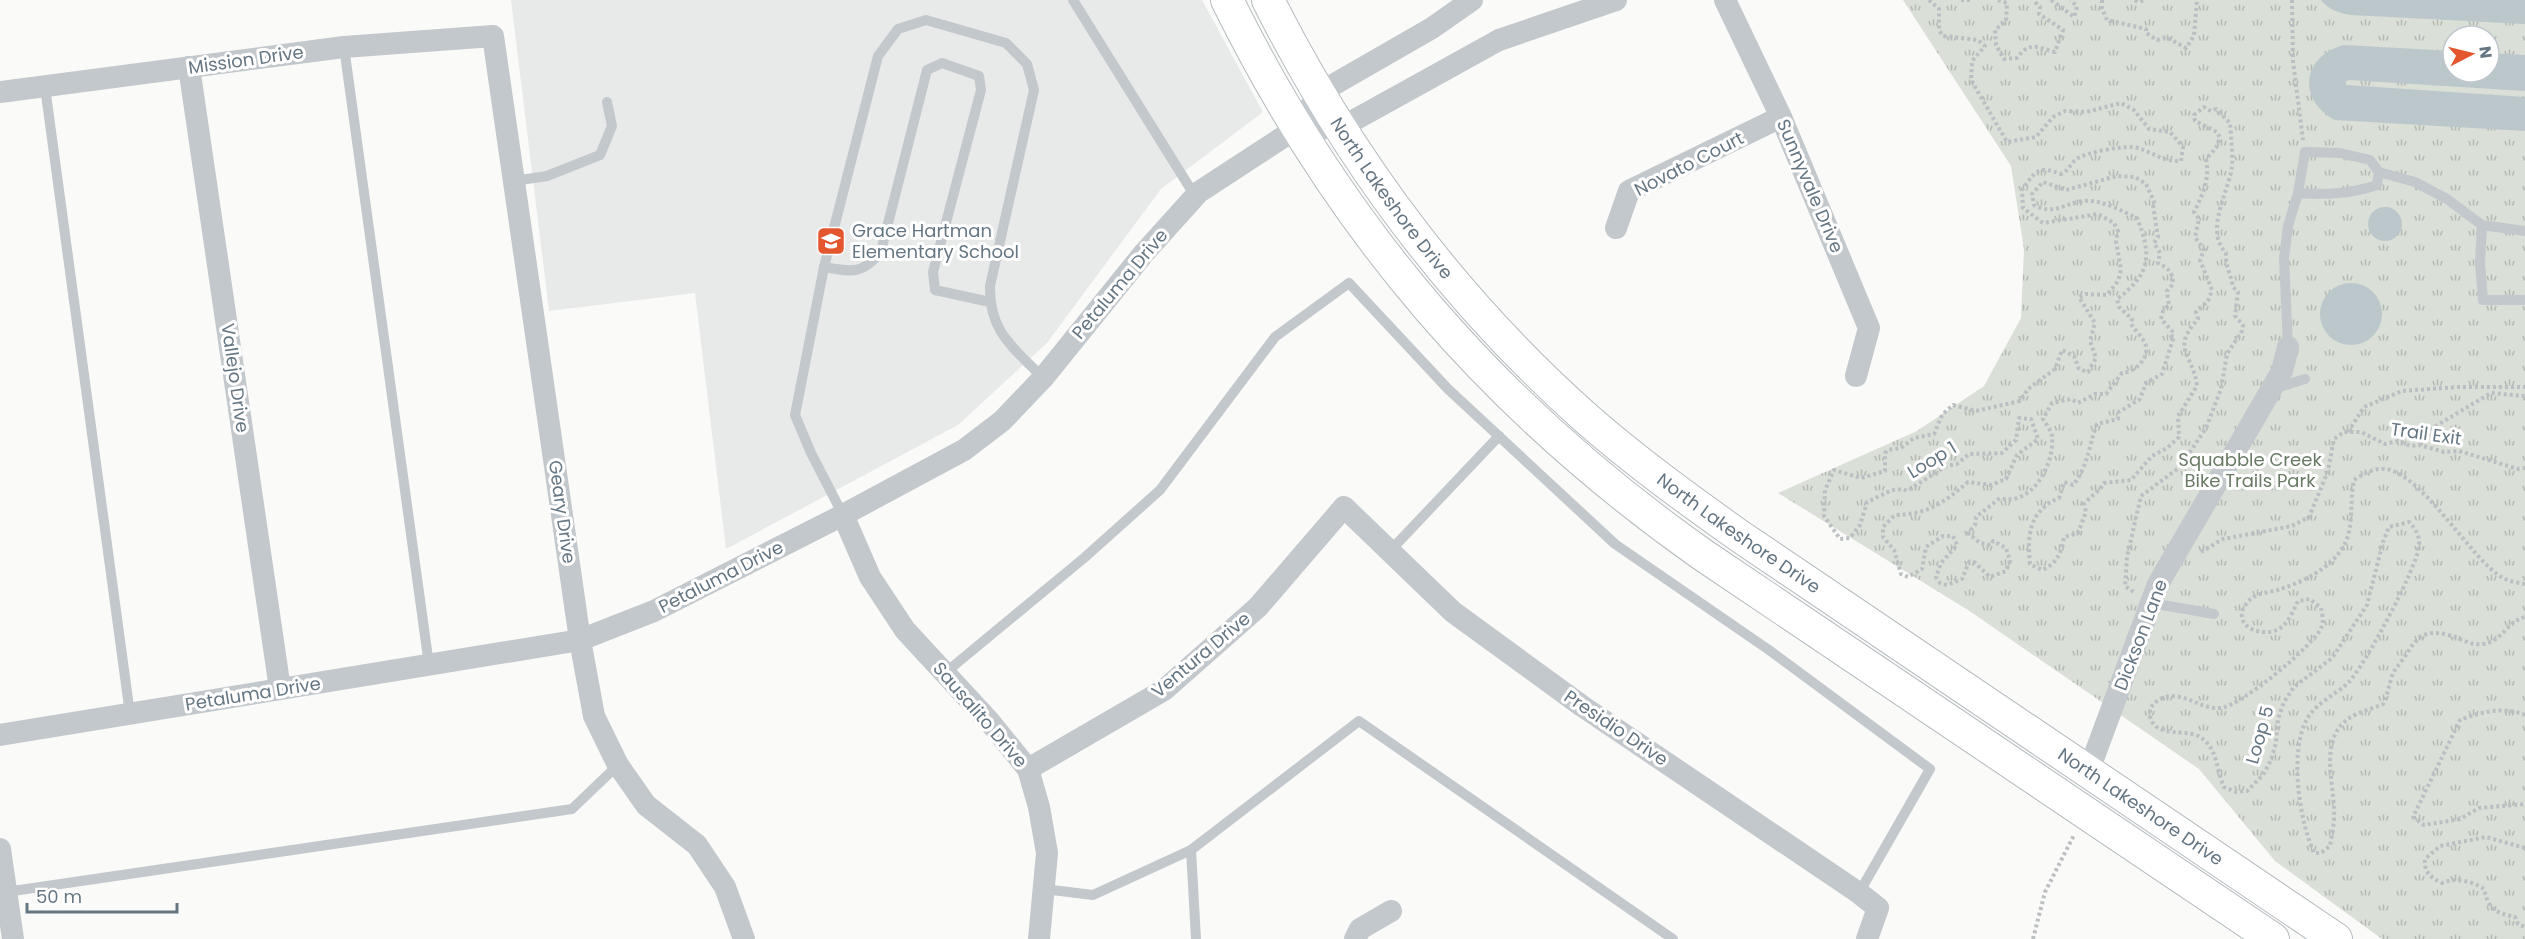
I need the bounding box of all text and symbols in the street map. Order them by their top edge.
north arrow [2441,24,2501,84]
street label: Mission Drive [187,39,305,80]
text: N [2473,45,2498,60]
street label: North Lakeshore Drive [1325,112,1459,284]
street label: Sunnyvale Drive [1771,115,1850,257]
street label: Novato Court [1630,125,1748,202]
place label: Grace Hartman Elementary School [852,218,1019,264]
street label: Petaluma Drive [1066,223,1173,344]
school or university icon: Grace Hartman Elementary School [815,225,847,257]
street label: Vallejo Drive [215,322,256,434]
street label: Trail Exit [2389,416,2463,451]
street label: Loop 1 [1902,435,1961,484]
park label: Squabble Creek Bike Trails Park [2178,447,2322,493]
street label: Geary Drive [543,459,582,565]
street label: North Lakeshore Drive [1652,467,1826,599]
street label: Petaluma Drive [654,534,787,619]
street label: Dickson Lane [2108,576,2173,694]
street label: Ventura Drive [1146,606,1255,703]
street label: Sausalito Drive [927,656,1033,773]
street label: Petaluma Drive [183,670,322,717]
street label: Presidio Drive [1559,684,1673,772]
street label: Loop 5 [2239,703,2280,767]
street label: North Lakeshore Drive [2053,742,2228,871]
scale bar [27,876,177,914]
text: 50 m [36,884,82,909]

